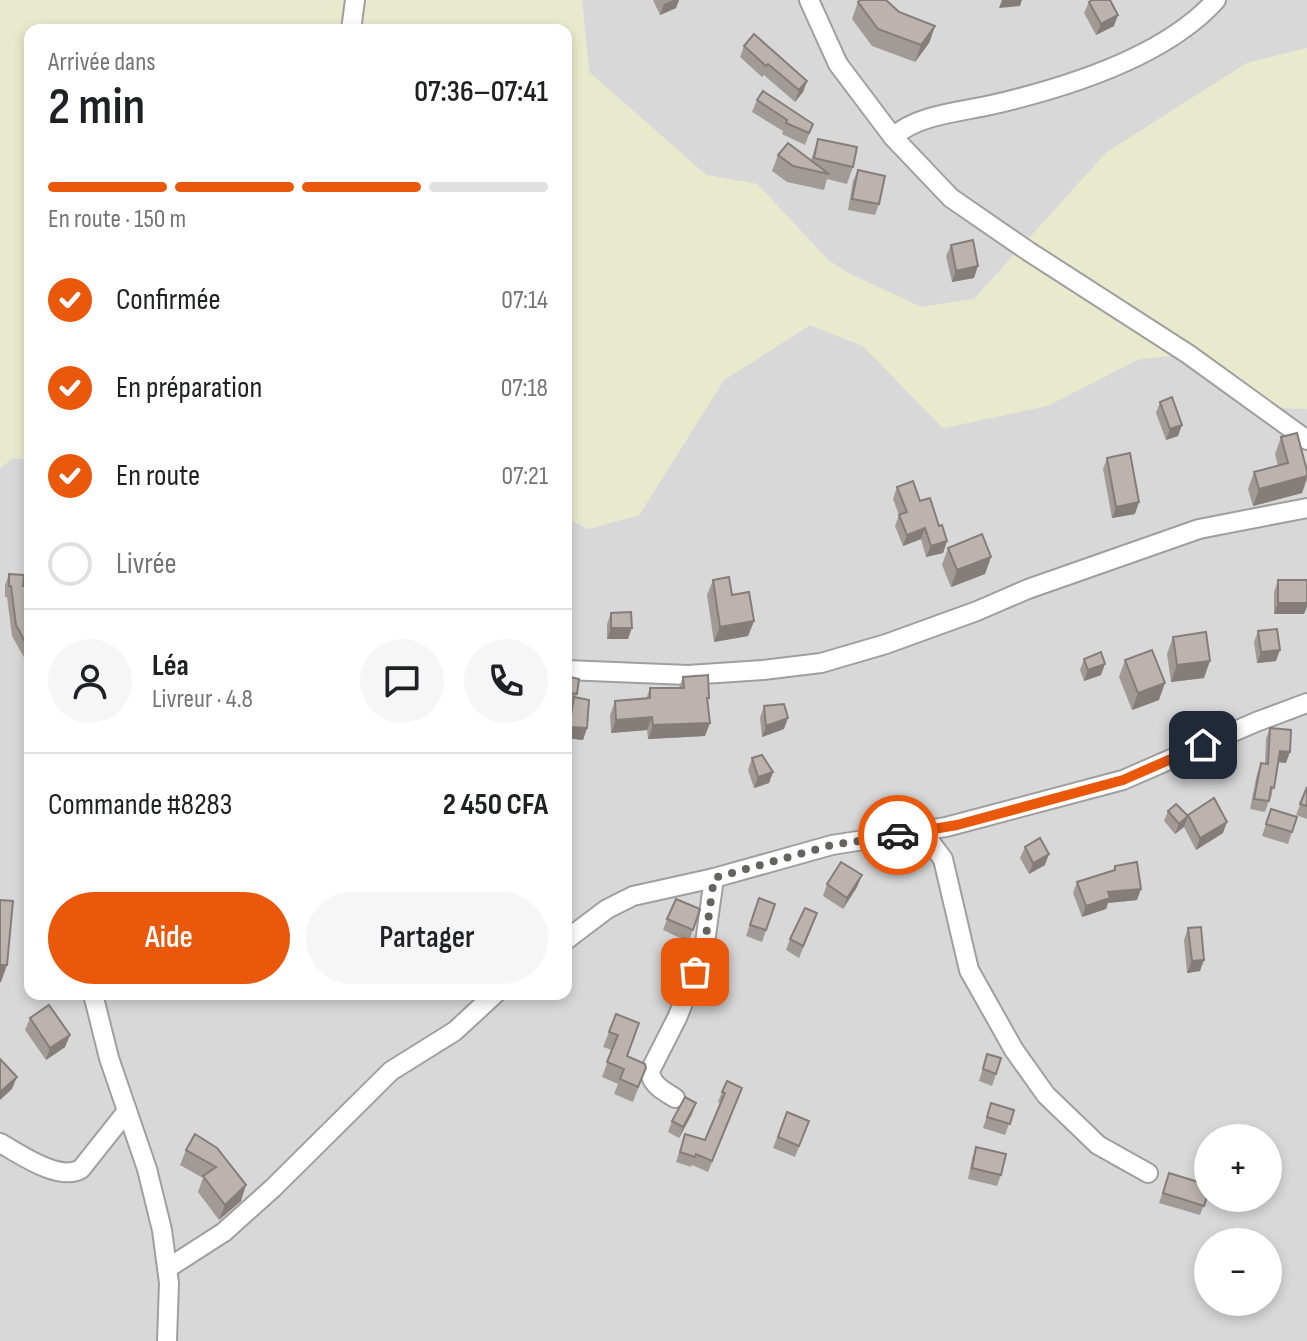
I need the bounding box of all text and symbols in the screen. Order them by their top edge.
text: Arrivée dans [48,47,156,78]
text: 07:36–07:41 [414,74,548,110]
text: 2 min [48,76,145,139]
text: En route · 150 m [48,204,186,235]
icon: check [48,278,92,322]
text: Confirmée [116,282,221,318]
text: 07:14 [501,285,548,316]
icon: check [48,366,92,410]
text: En préparation [116,370,262,406]
text: 07:18 [501,373,548,404]
icon: check [48,454,92,498]
text: En route [116,458,200,494]
text: 07:21 [501,461,548,492]
text: Livrée [116,546,177,582]
button: person [48,639,132,723]
button: chat [360,639,444,723]
button: phone [464,639,548,723]
text: Léa [152,648,189,684]
text: Livreur · 4.8 [152,684,253,715]
pin [1169,711,1237,779]
icon: home [1181,723,1225,767]
text: Commande #8283 [48,787,232,823]
text: 2 450 CFA [443,787,548,823]
courier [858,795,938,875]
icon: car [876,813,920,857]
button: Aide [48,892,290,984]
button: Partager [306,892,548,984]
pin [661,938,729,1006]
icon: bag [673,950,717,994]
map controls [1194,1124,1282,1316]
button: + [1194,1124,1282,1212]
button: − [1194,1228,1282,1316]

